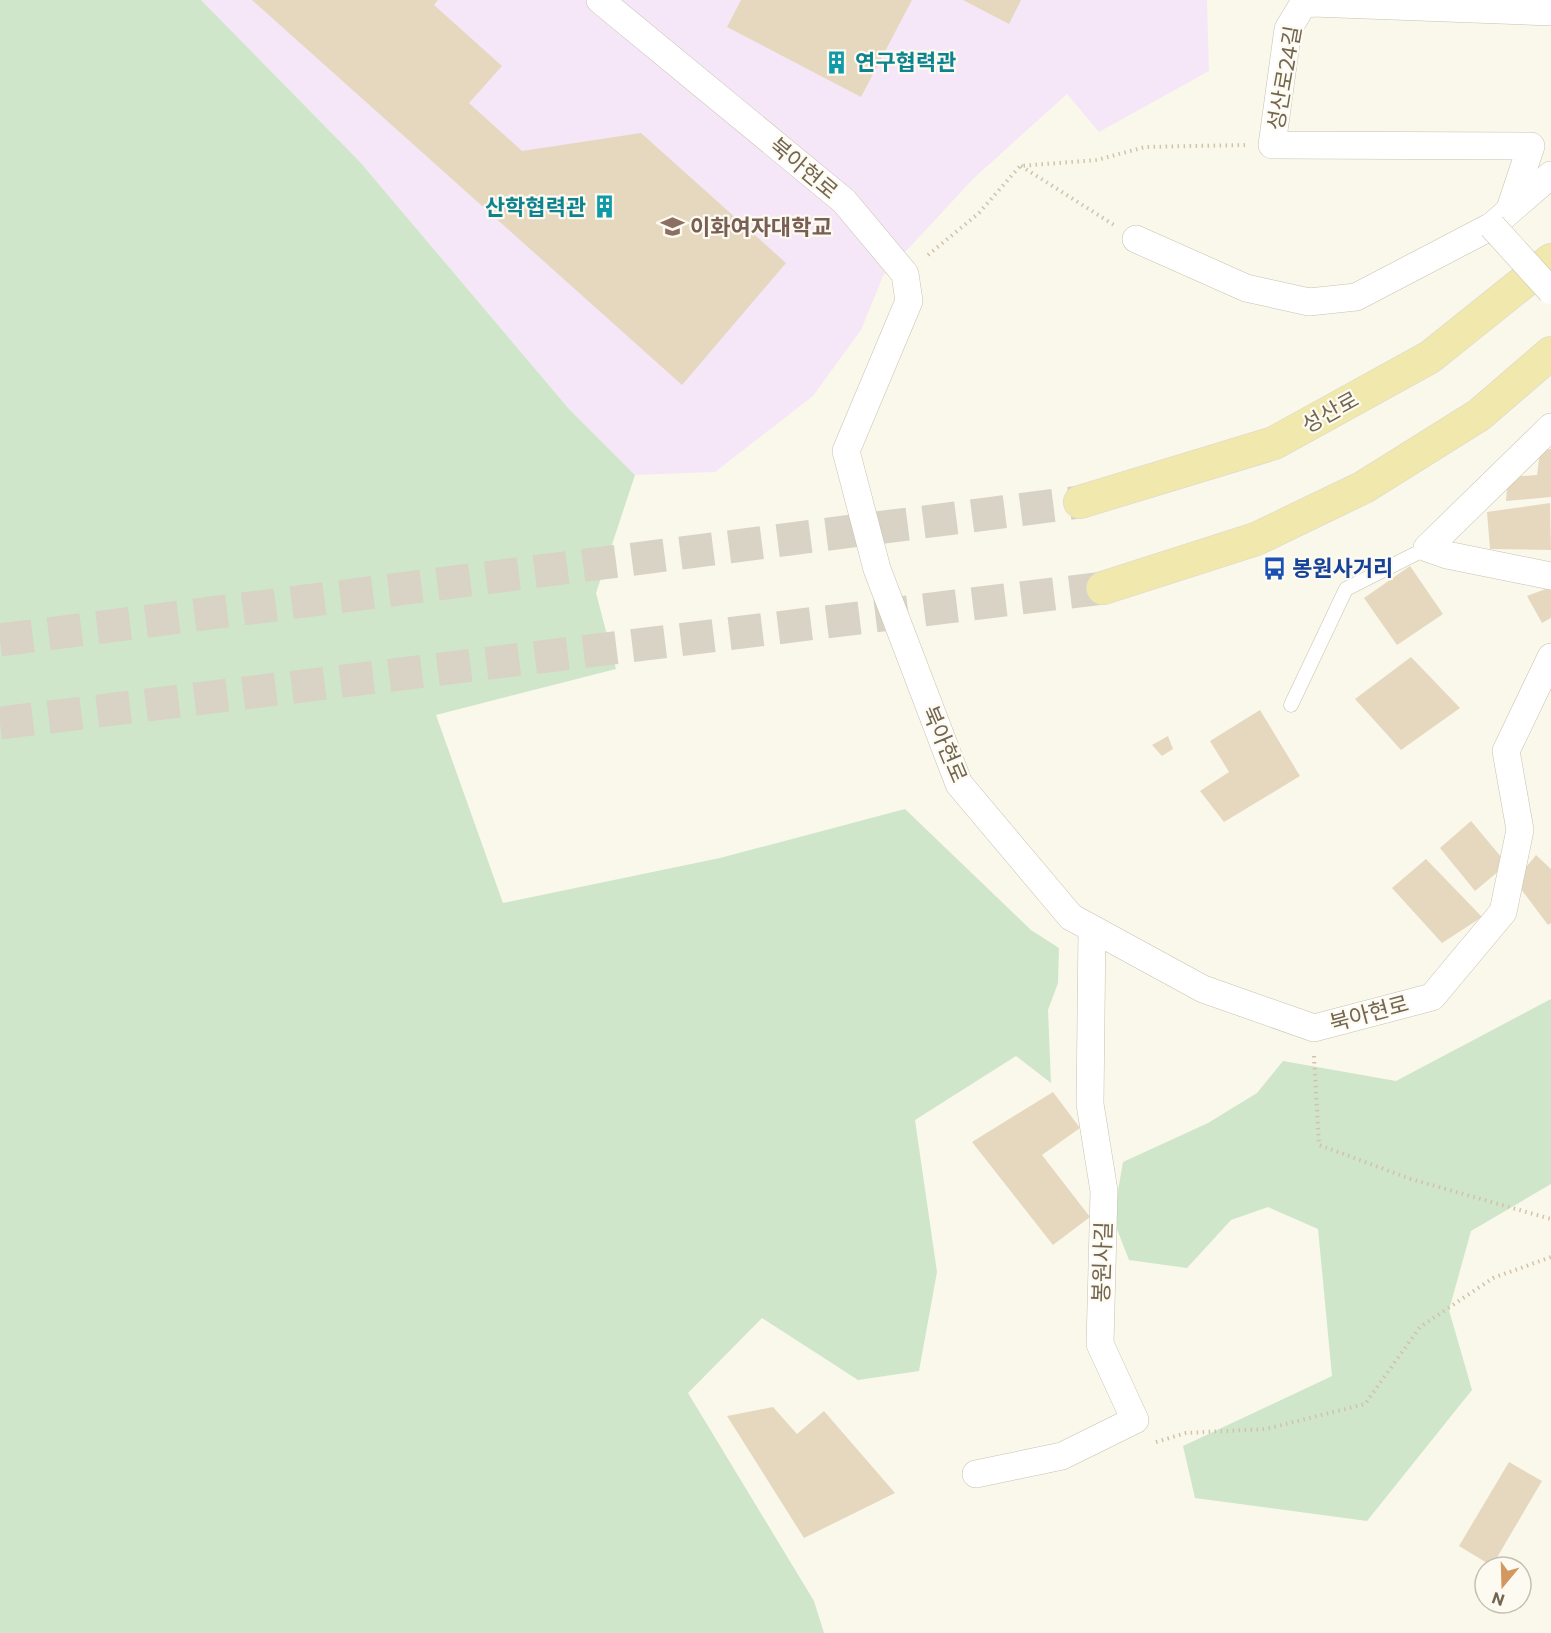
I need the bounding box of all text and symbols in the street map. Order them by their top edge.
street label: 성산로24길 [1261,23,1306,132]
place label: 연구협력관 [855,48,956,75]
building icon: 연구협력관 [824,49,850,75]
street label: 북아현로 [765,131,844,204]
place label: 산학협력관 [485,193,586,220]
building icon: 산학협력관 [591,194,617,220]
place label: 이화여자대학교 [690,213,832,240]
school or university icon: 이화여자대학교 [659,214,685,240]
street label: 성산로 [1297,385,1363,438]
place label: 봉원사거리 [1292,554,1393,581]
bus stop icon: 봉원사거리 [1261,555,1287,581]
street label: 북아현로 [917,701,974,786]
street label: 북아현로 [1326,989,1411,1036]
street label: 봉원사길 [1087,1221,1116,1303]
north arrow [1473,1555,1533,1615]
text: N [1489,1589,1507,1611]

